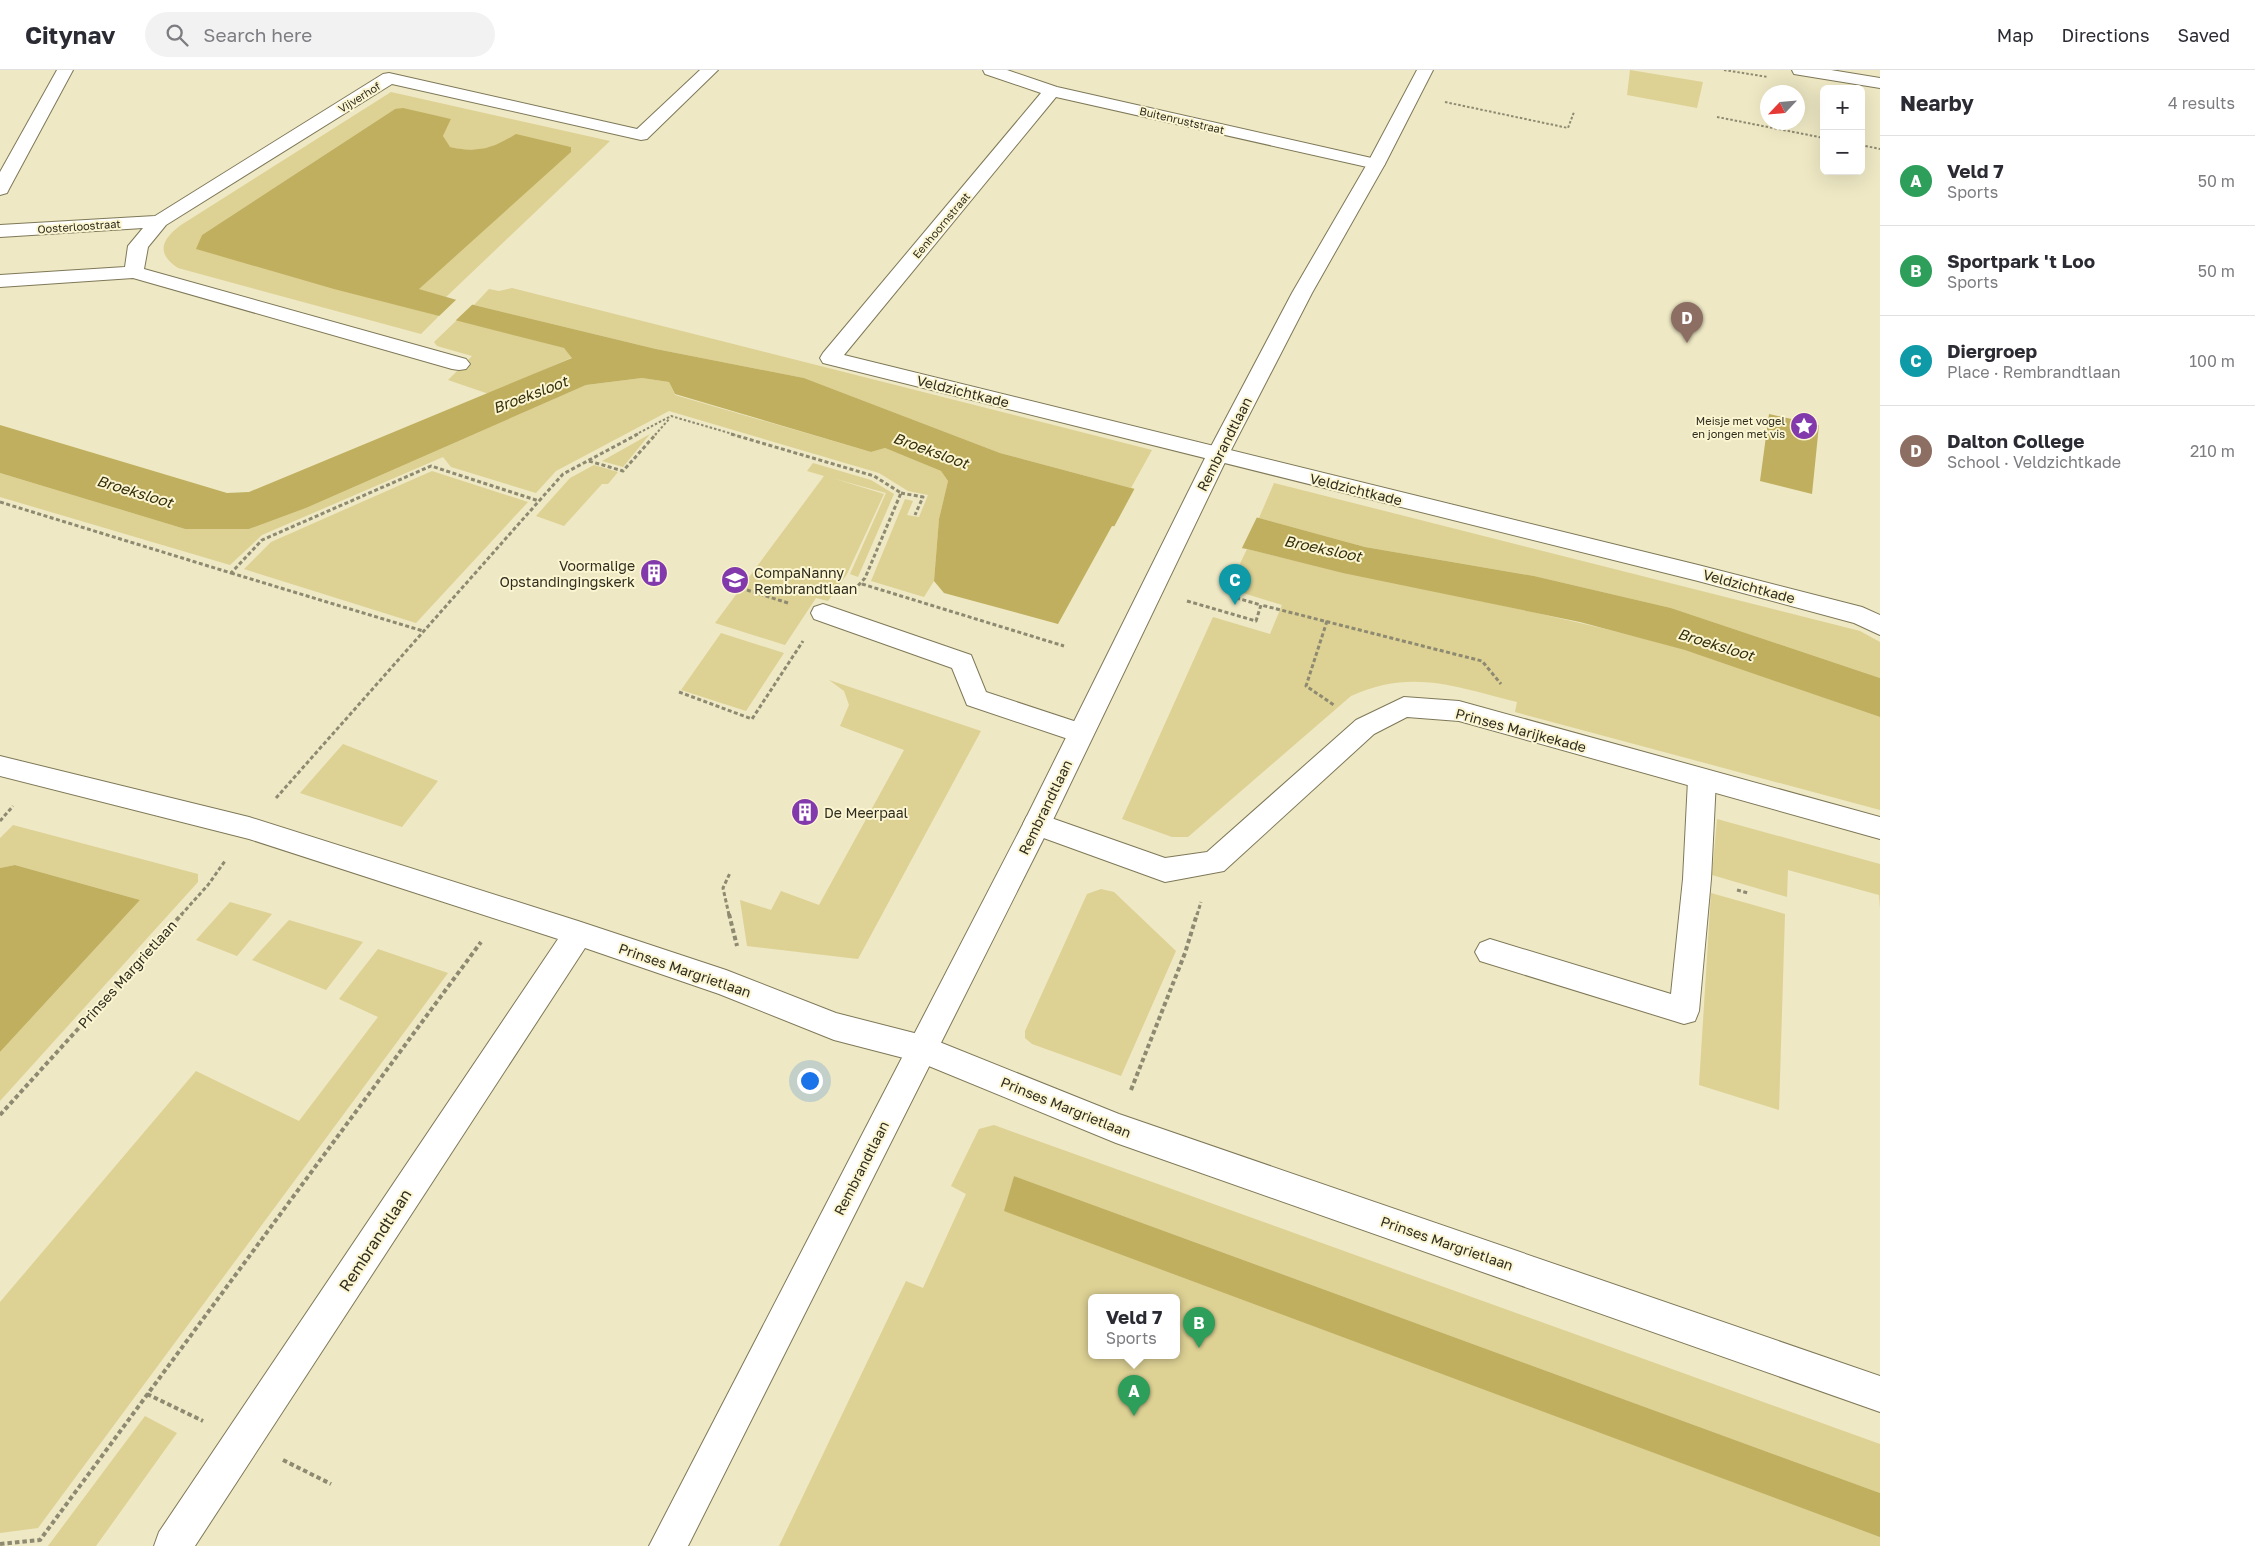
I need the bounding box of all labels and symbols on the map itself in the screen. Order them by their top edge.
street label: Vijverhof [336,79,382,115]
north arrow [1760,85,1805,130]
street label: Buitenruststraat [1138,104,1226,136]
street label: Eenhoornstraat [910,189,972,261]
street label: Oosterloostraat [37,217,121,235]
pin: D [1671,302,1703,343]
water label: Broeksloot [490,371,572,416]
street label: Veldzichtkade [915,371,1011,411]
street label: Rembrandtlaan [1193,394,1255,494]
place icon: Meisje met vogel en jongen met vis [1789,411,1819,441]
place label: Meisje met vogel en jongen met vis [1692,414,1785,440]
water label: Broeksloot [891,428,973,473]
street label: Veldzichtkade [1308,469,1404,509]
water label: Broeksloot [95,471,177,512]
water label: Broeksloot [1283,531,1365,565]
place label: Voormalige Opstandingingskerk [499,557,635,590]
building icon: Voormalige Opstandingingskerk [639,558,669,588]
place label: CompaNanny Rembrandtlaan [754,564,857,597]
pin: C [1219,564,1251,605]
school or university icon: CompaNanny Rembrandtlaan [720,565,750,595]
street label: Veldzichtkade [1701,566,1797,606]
water label: Broeksloot [1676,624,1758,665]
street label: Prinses Marijkekade [1454,704,1588,756]
street label: Rembrandtlaan [1015,757,1075,857]
building icon: De Meerpaal [790,797,820,827]
place label: De Meerpaal [824,804,908,821]
street label: Prinses Margrietlaan [74,917,180,1031]
street label: Prinses Margrietlaan [616,939,754,1001]
your location [797,1068,823,1094]
street label: Prinses Margrietlaan [998,1073,1134,1141]
street label: Rembrandtlaan [830,1118,892,1218]
street label: Rembrandtlaan [334,1185,416,1295]
street label: Prinses Margrietlaan [1378,1212,1516,1274]
pin: B [1183,1307,1215,1348]
pin: A [1118,1375,1150,1416]

